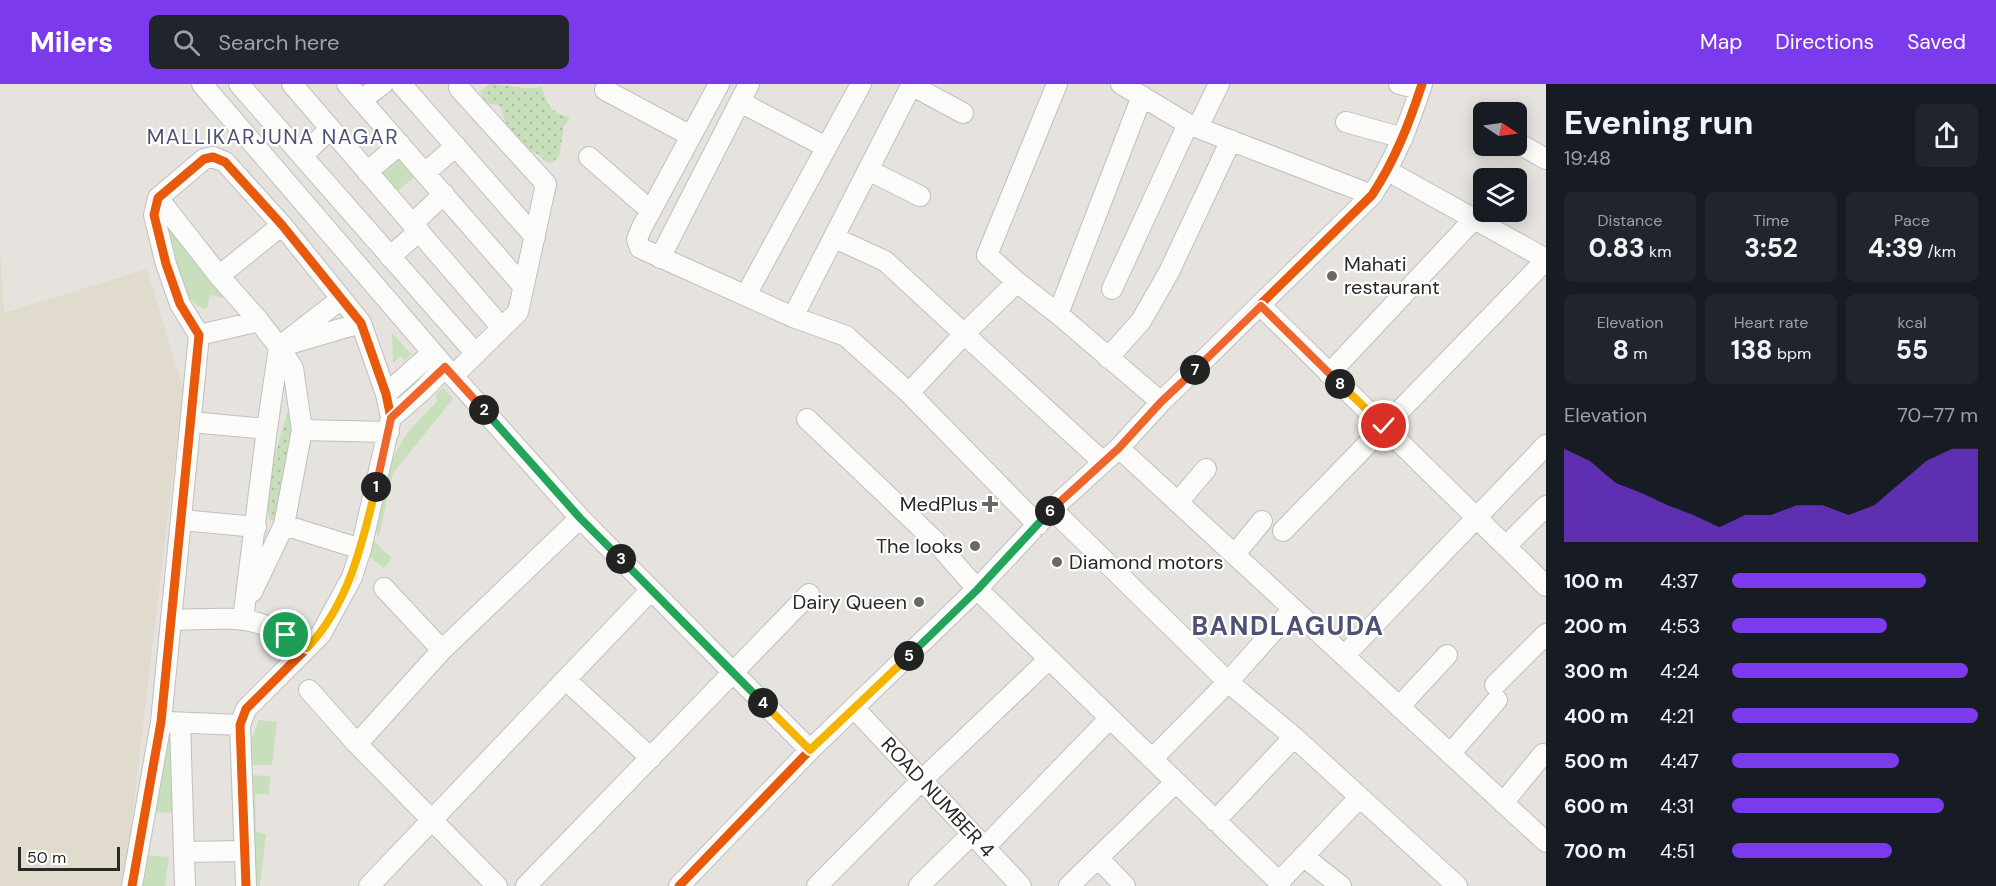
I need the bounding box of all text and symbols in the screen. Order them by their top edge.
search box [149,15,569,69]
text: Milers [30,24,113,61]
icon: search [170,26,203,59]
text: Search here [218,28,340,57]
text: Map [1700,28,1742,56]
text: Directions [1775,28,1874,56]
text: Saved [1907,28,1966,56]
text: Evening run [1564,101,1753,144]
north arrow [1473,102,1527,156]
map controls [1473,102,1527,222]
button: share [1915,104,1978,167]
district label: MALLIKARJUNA NAGAR [147,123,399,151]
text: 19:48 [1564,145,1611,171]
button: layers [1473,168,1527,222]
text: Distance [1598,210,1662,231]
text: Time [1753,210,1789,231]
text: Pace [1894,210,1930,231]
text: 0.83 [1589,231,1645,265]
text: 3:52 [1744,231,1798,265]
text: 4:39 [1868,231,1923,265]
text: km [1645,241,1671,262]
text: /km [1923,241,1956,262]
place label: Mahati restaurant [1344,251,1440,300]
marker: Mahati restaurant [1325,269,1339,283]
text: Elevation [1597,312,1663,333]
text: Heart rate [1734,312,1808,333]
text: kcal [1898,312,1926,333]
text: 8 [1612,333,1629,367]
text: 138 [1731,333,1773,367]
text: 55 [1896,333,1928,367]
text: m [1629,343,1648,364]
text: bpm [1773,343,1811,364]
pin: 7 [1180,355,1210,385]
text: 7 [1191,359,1199,380]
pin: 8 [1325,369,1355,399]
text: 8 [1335,373,1345,394]
pin: 2 [469,395,499,425]
text: 2 [479,399,489,420]
pin [1358,400,1409,451]
text: Elevation [1564,402,1647,428]
text: 70–77 m [1897,402,1978,428]
icon: check [1367,409,1400,442]
pin: 1 [361,472,391,502]
text: 1 [373,476,379,497]
place label: MedPlus [900,491,978,517]
pin: 6 [1035,496,1065,526]
marker: MedPlus [983,497,997,511]
text: 6 [1045,500,1055,521]
place label: The looks [876,533,963,559]
marker: The looks [968,539,982,553]
pin: 3 [606,544,636,574]
text: 3 [616,548,626,569]
place label: Diamond motors [1069,549,1224,575]
marker: Diamond motors [1050,555,1064,569]
text: 100 m [1564,568,1623,594]
text: 4:37 [1660,568,1698,594]
place label: Dairy Queen [793,589,907,615]
marker: Dairy Queen [912,595,926,609]
pin [260,609,311,660]
district label: BANDLAGUDA [1192,609,1384,643]
text: 200 m [1564,613,1627,639]
text: 4:53 [1660,613,1700,639]
icon: arrive [269,618,302,651]
pin: 5 [894,641,924,671]
text: 5 [904,645,914,666]
text: 300 m [1564,658,1628,684]
text: 4:24 [1660,658,1700,684]
pin: 4 [748,688,778,718]
text: 4 [758,692,768,713]
text: 400 m [1564,703,1629,729]
text: 4:21 [1660,703,1694,729]
street label: ROAD NUMBER 4 [876,731,1000,863]
text: 500 m [1564,748,1628,774]
text: 4:47 [1660,748,1699,774]
text: 600 m [1564,793,1628,819]
text: 4:31 [1660,793,1694,819]
text: 700 m [1564,838,1626,864]
text: 4:51 [1660,838,1695,864]
scale bar [18,844,120,872]
text: 50 m [27,847,66,868]

